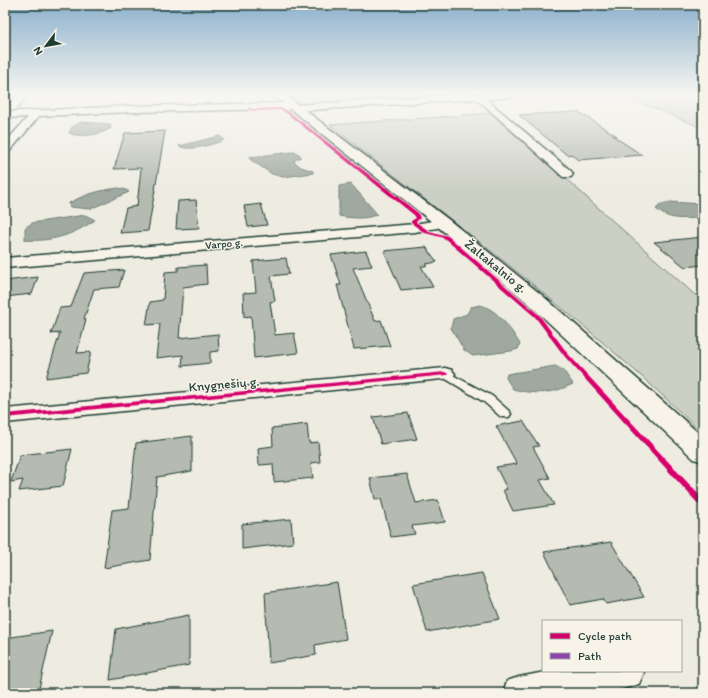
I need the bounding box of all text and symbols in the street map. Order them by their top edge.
north arrow [26,26,66,66]
text: N [30,44,45,58]
street label: Varpo g. [205,236,244,252]
street label: Žaltakalnio g. [462,236,530,296]
street label: Knygnešių g. [188,373,260,395]
legend [542,620,682,672]
text: Cycle path [578,629,632,643]
text: Path [578,649,601,663]

